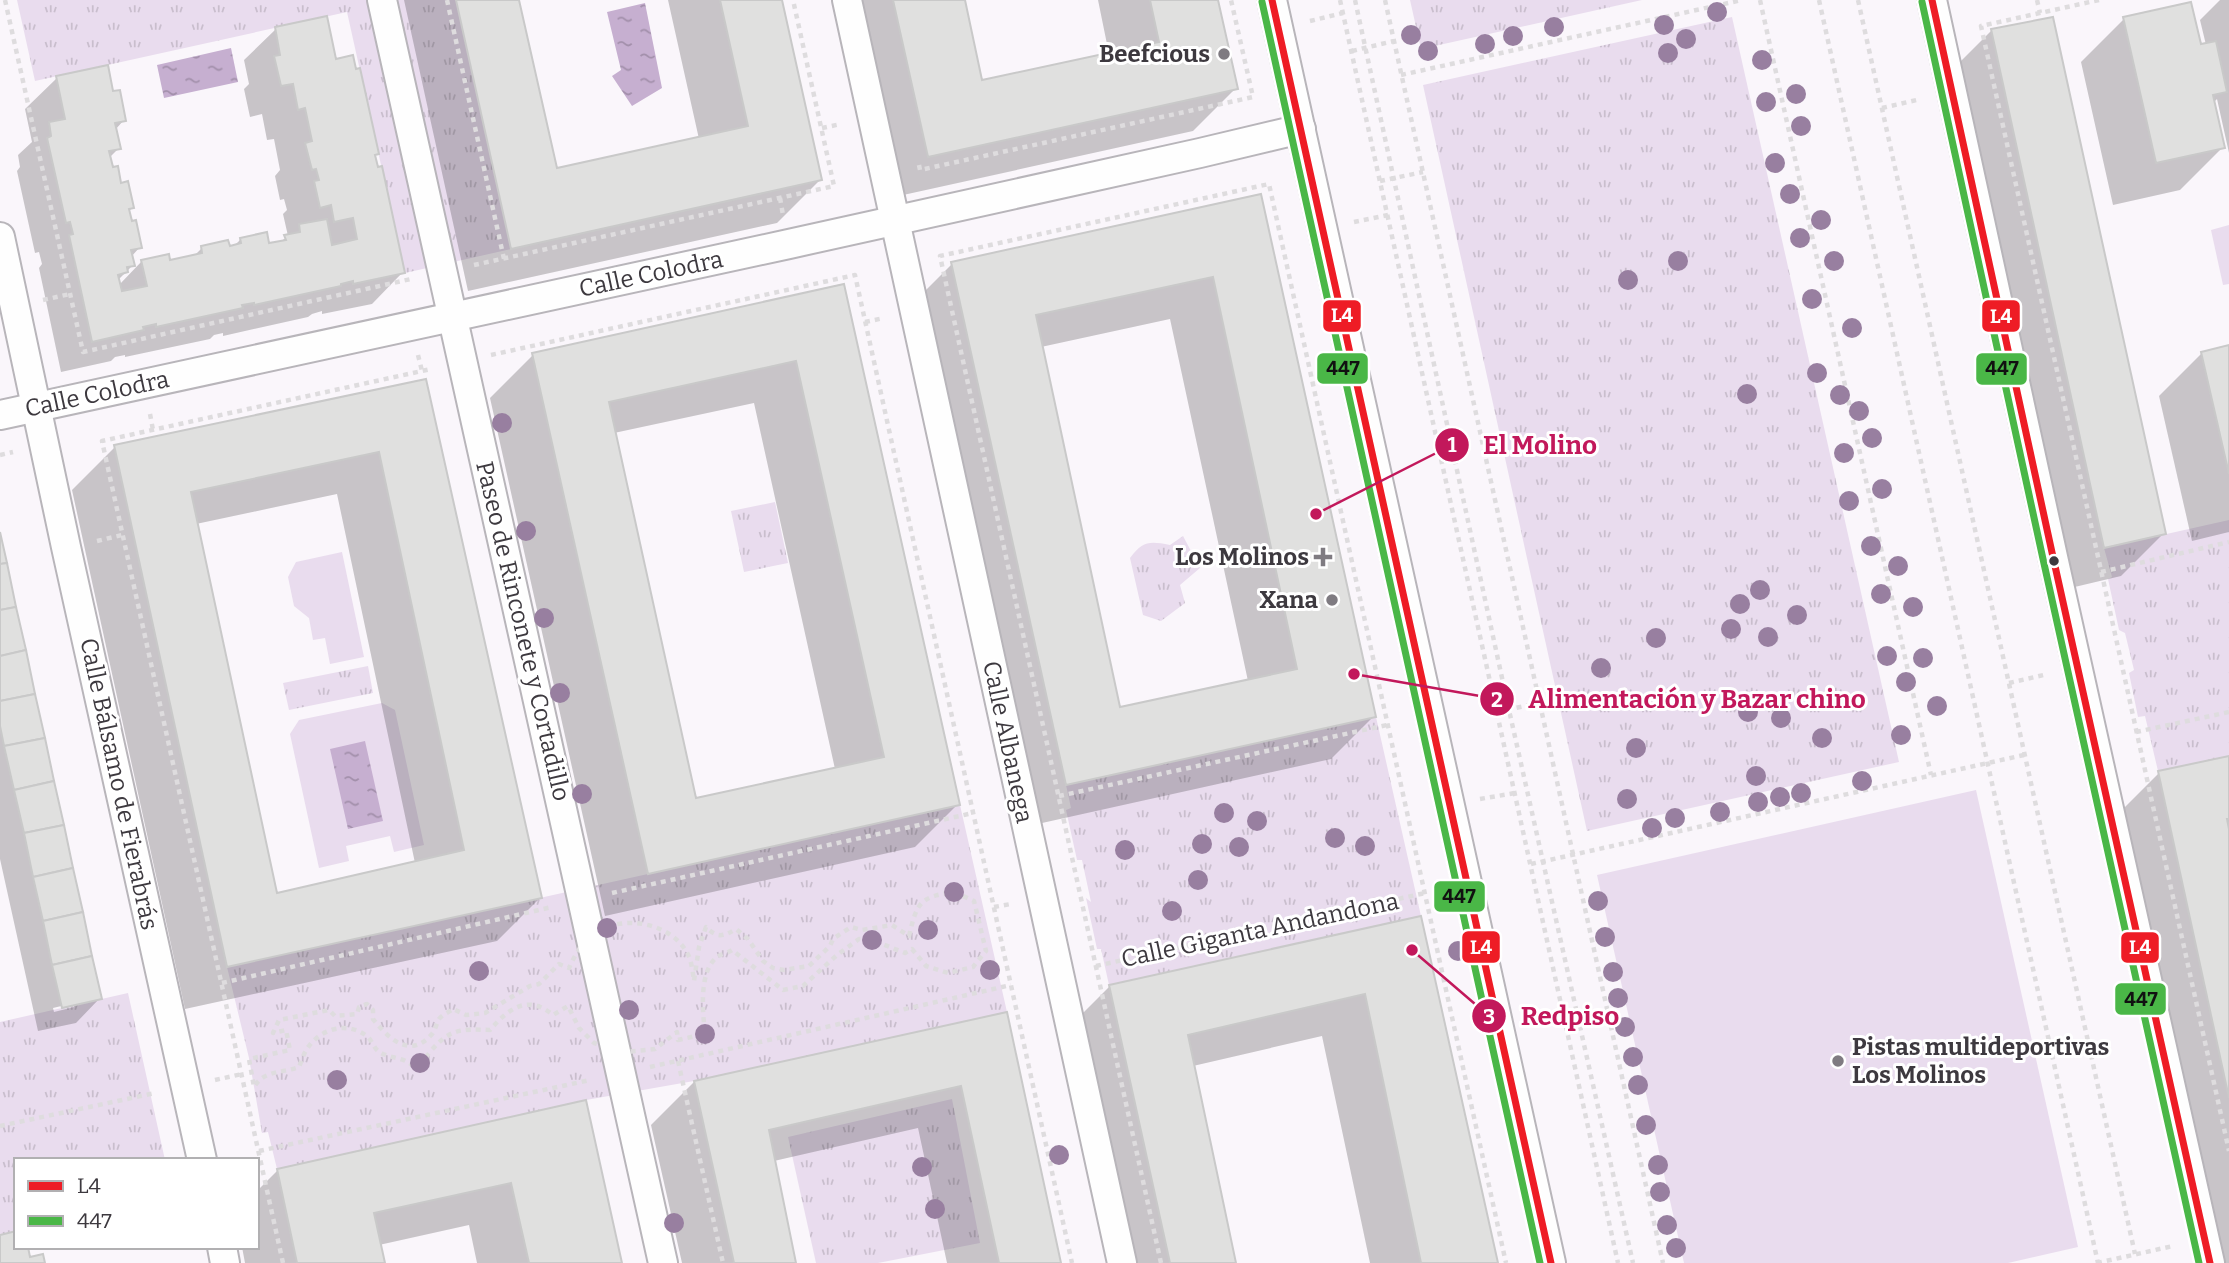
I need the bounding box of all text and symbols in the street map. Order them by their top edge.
place label: Beefcious [1099,40,1210,68]
marker: Beefcious [1216,46,1232,62]
street label: Calle Colodra [576,245,726,303]
line badge: L4 [1322,299,1362,333]
line badge: L4 [1981,299,2021,333]
text: L4 [1331,304,1354,327]
text: L4 [1990,305,2013,328]
line badge: 447 [1316,352,1369,385]
line badge: 447 [1975,352,2028,386]
text: 447 [1326,357,1360,380]
text: 447 [1985,357,2019,380]
street label: Calle Colodra [22,365,172,423]
callout: El Molino [1434,422,1611,469]
text: El Molino [1483,430,1597,461]
text: 1 [1447,432,1457,458]
street label: Paseo de Rinconete y Cortadillo [470,459,576,803]
place label: Los Molinos [1175,543,1309,571]
marker: Los Molinos [1315,549,1331,565]
unlabelled marker [2047,554,2061,568]
place label: Xana [1259,586,1319,614]
marker: Xana [1324,592,1340,608]
street label: Calle Bálsamo de Fierabrás [74,635,164,933]
street label: Calle Albanega [977,658,1039,826]
callout: Alimentación y Bazar chino [1479,676,1880,723]
text: Alimentación y Bazar chino [1528,684,1866,715]
text: 2 [1491,687,1503,713]
line badge: 447 [1433,880,1486,913]
text: 447 [1442,885,1476,908]
street label: Calle Giganta Andandona [1119,887,1401,973]
line badge: L4 [1461,930,1501,964]
line badge: L4 [2120,931,2160,964]
text: L4 [1470,936,1493,959]
text: L4 [2129,936,2152,959]
line badge: 447 [2114,982,2167,1016]
text: 447 [2124,988,2158,1011]
callout: Redpiso [1472,993,1633,1040]
text: Redpiso [1521,1001,1619,1032]
text: 3 [1483,1004,1495,1030]
place label: Pistas multideportivas Los Molinos [1852,1033,2110,1089]
marker: Pistas multideportivas Los Molinos [1830,1053,1846,1069]
legend [14,1158,259,1249]
text: L4 [77,1173,101,1199]
text: 447 [77,1208,112,1234]

